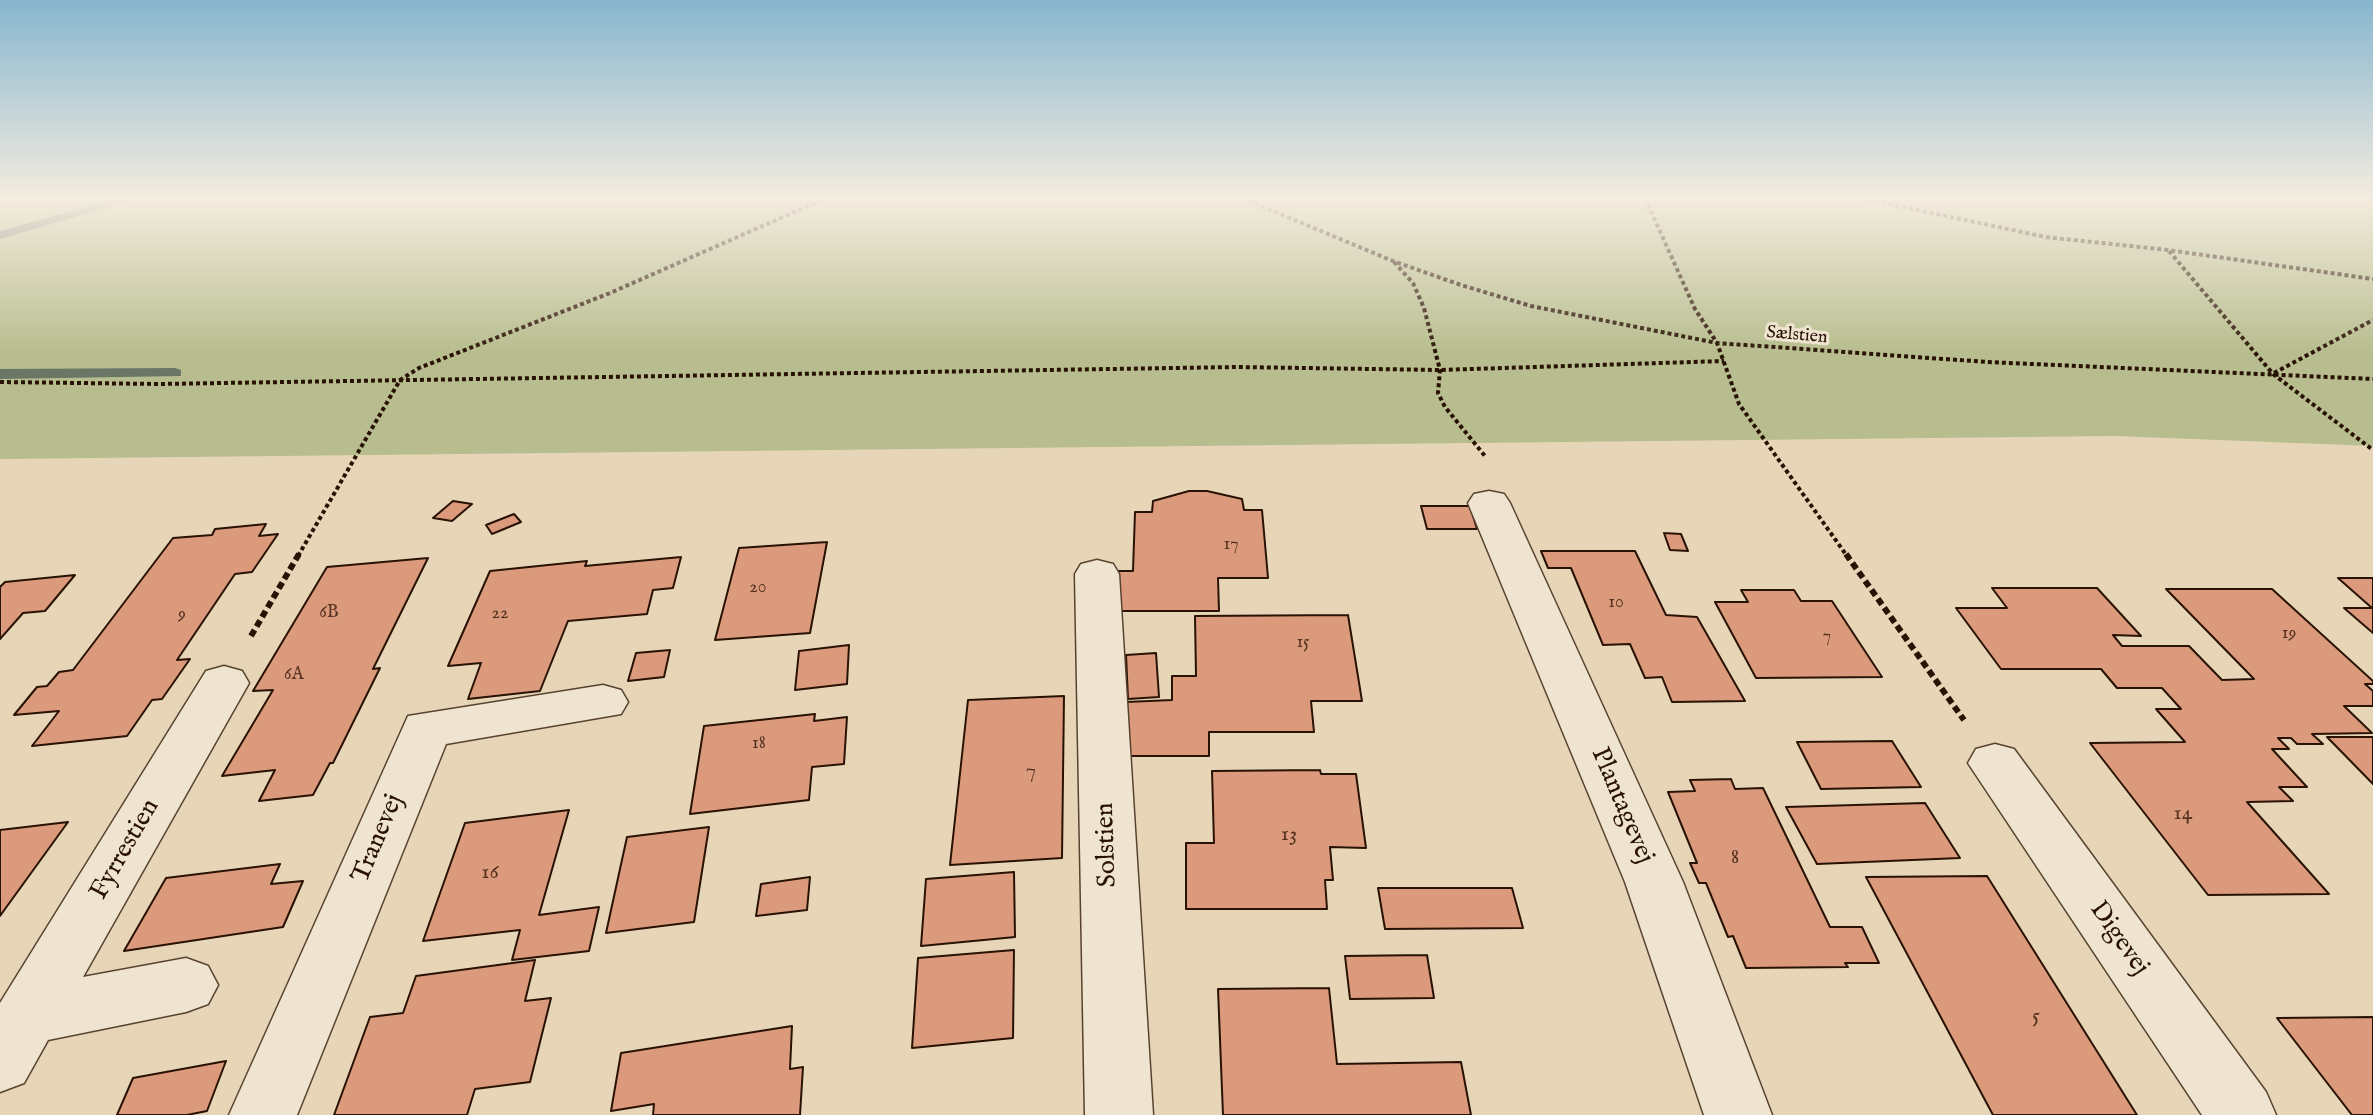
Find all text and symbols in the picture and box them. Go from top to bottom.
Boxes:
street label: Sælstien [1766,323,1828,349]
house number: 17 [1223,534,1239,556]
house number: 20 [749,577,767,599]
house number: 10 [1608,592,1624,614]
house number: 6B [319,602,339,624]
house number: 22 [492,603,508,625]
house number: 9 [178,604,186,626]
house number: 19 [2282,623,2296,645]
house number: 7 [1823,626,1831,648]
house number: 15 [1296,632,1310,654]
house number: 6A [284,664,304,686]
house number: 18 [752,733,766,755]
street label: Plantagevej [1583,743,1659,869]
house number: 7 [1026,759,1036,785]
street label: Tranevej [346,790,412,888]
street label: Fyrrestien [85,794,167,906]
house number: 14 [2174,801,2192,827]
street label: Solstien [1091,802,1125,888]
house number: 13 [1281,822,1297,848]
house number: 8 [1731,845,1739,871]
house number: 16 [481,860,499,886]
street label: Digevej [2081,896,2155,982]
house number: 5 [2032,1004,2040,1030]

